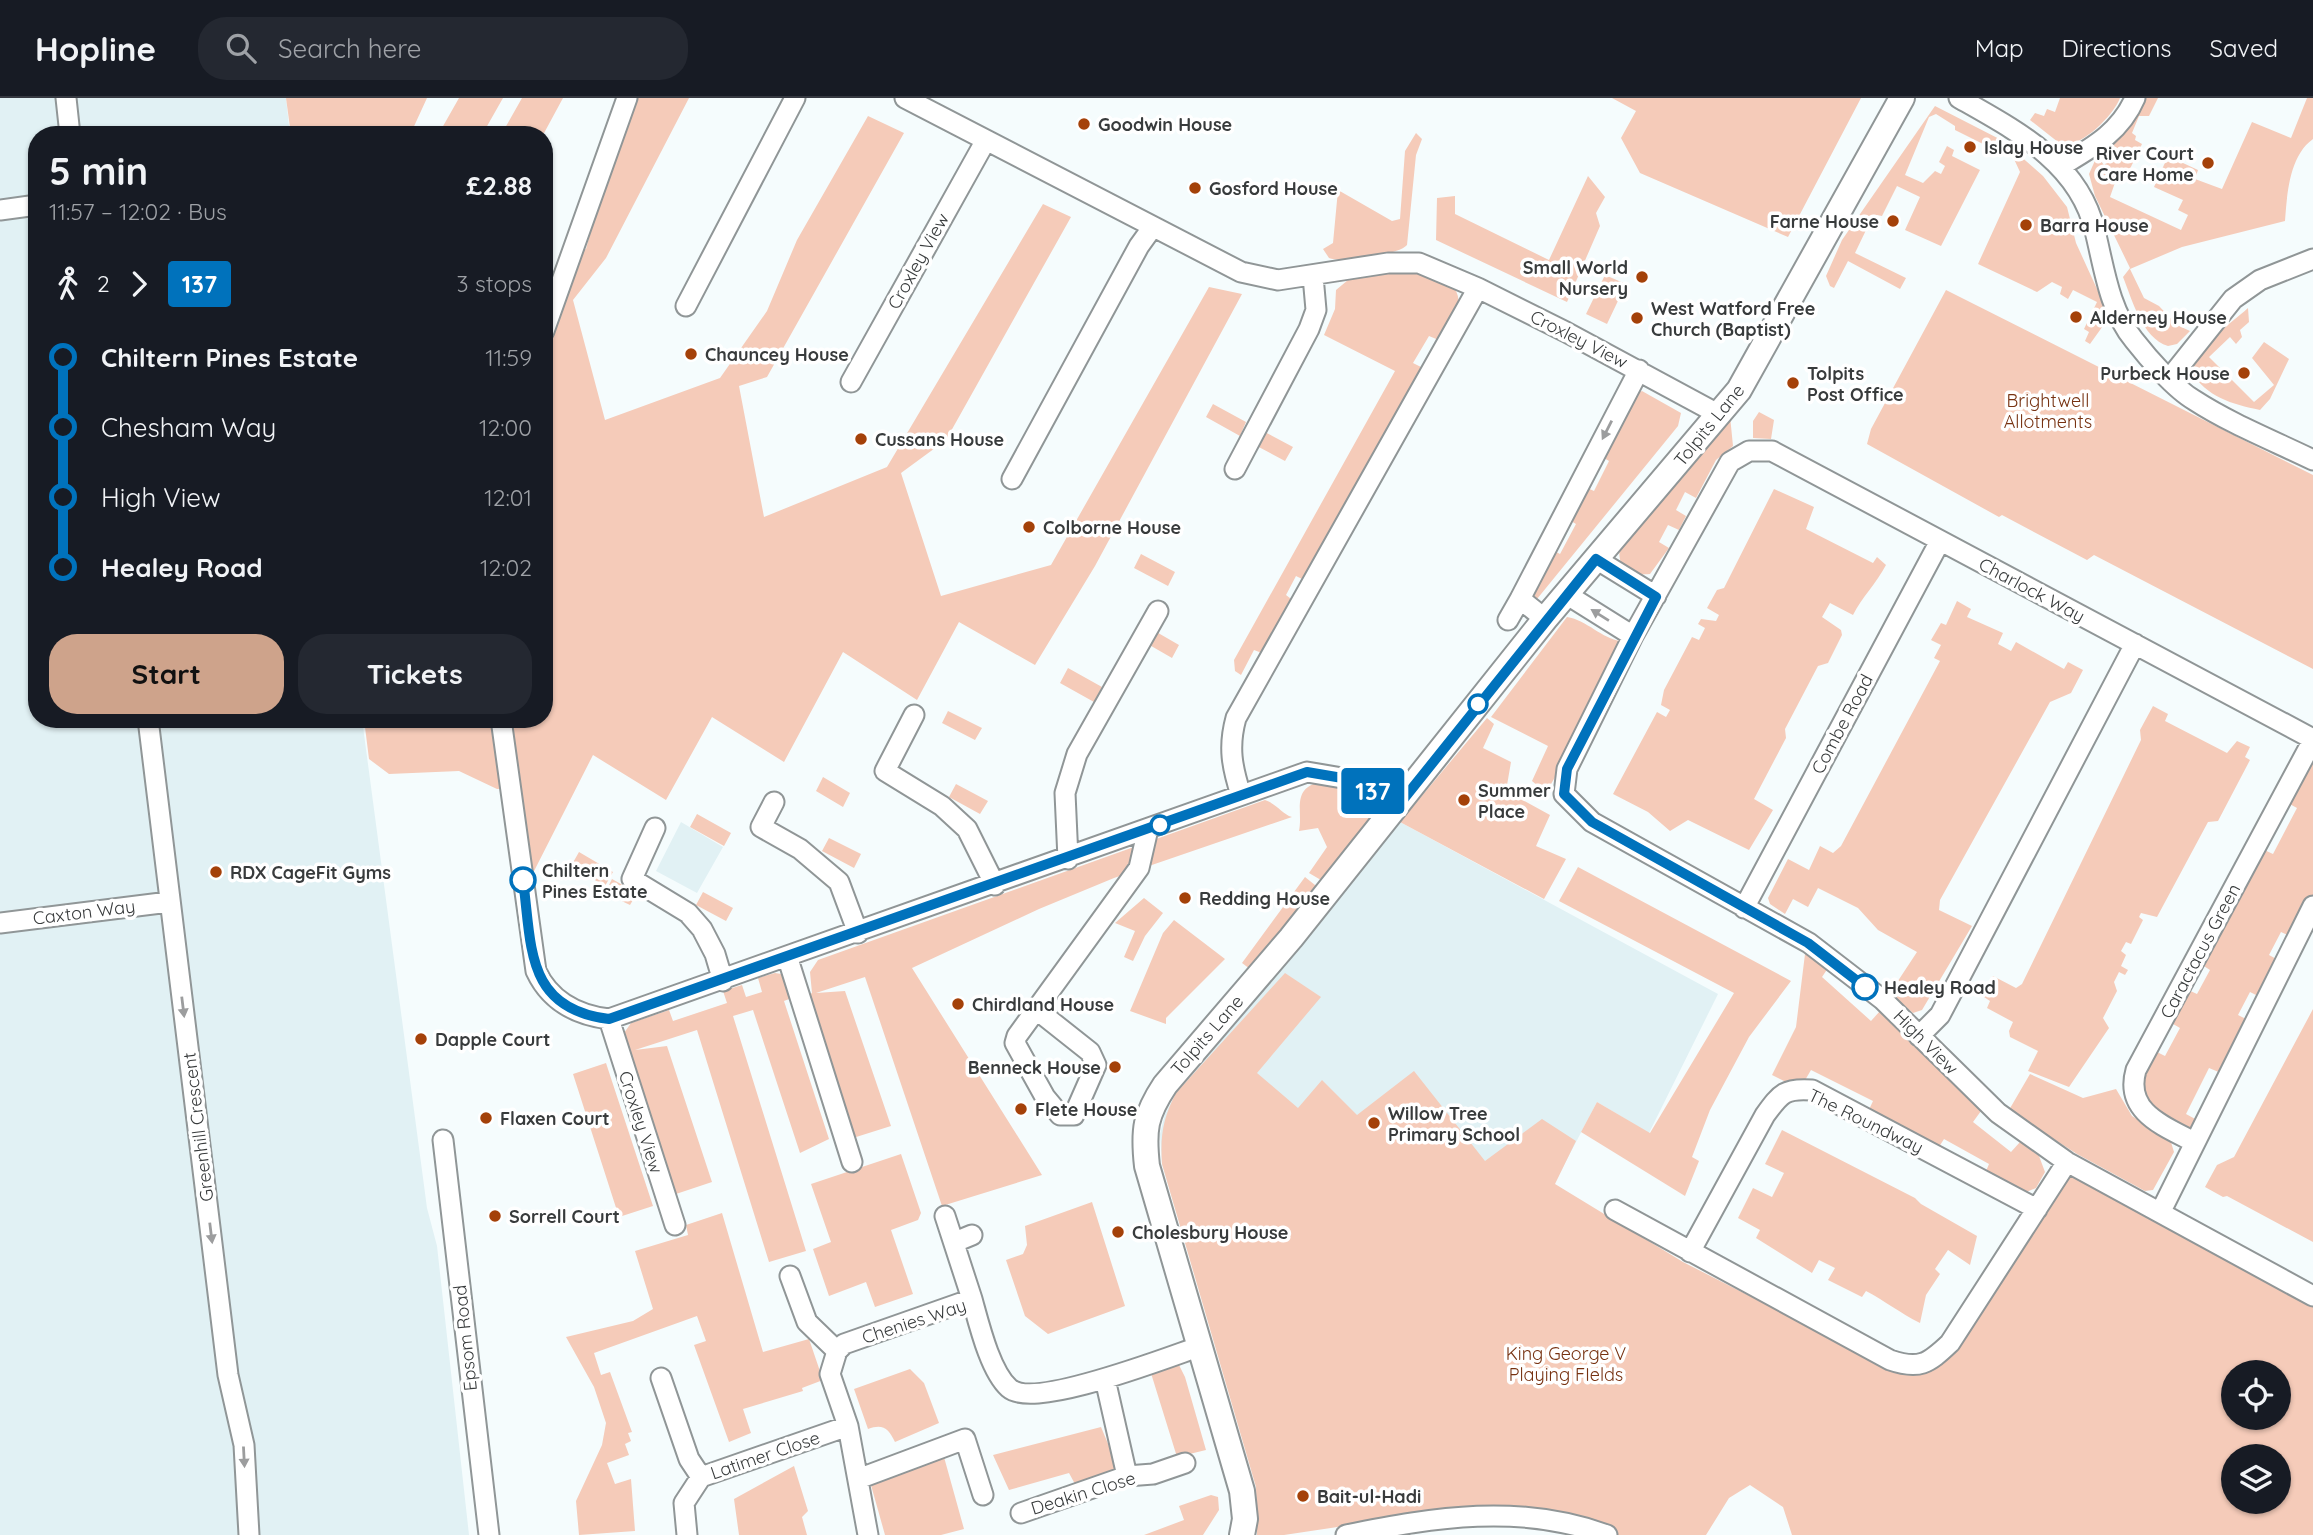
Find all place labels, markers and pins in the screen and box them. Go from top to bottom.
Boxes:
place label: Goodwin House [1098,113,1232,136]
marker: Goodwin House [1076,116,1092,132]
place label: Islay House [1984,136,2083,159]
marker: Islay House [1962,139,1978,155]
place label: River Court Care Home [2096,142,2194,186]
marker: River Court Care Home [2200,155,2216,171]
place label: Gosford House [1209,177,1338,200]
marker: Gosford House [1187,180,1203,196]
place label: Farne House [1770,210,1879,233]
marker: Farne House [1885,213,1901,229]
place label: Barra House [2040,214,2149,237]
marker: Barra House [2018,217,2034,233]
place label: Small World Nursery [1523,256,1628,300]
marker: Small World Nursery [1634,269,1650,285]
place label: West Watford Free Church (Baptist) [1651,297,1815,341]
place label: Alderney House [2090,306,2227,329]
marker: Alderney House [2068,309,2084,325]
marker: West Watford Free Church (Baptist) [1629,310,1645,326]
place label: Chauncey House [705,343,849,366]
marker: Chauncey House [683,346,699,362]
place label: Tolpits Post Office [1807,362,1904,406]
place label: Purbeck House [2100,362,2230,385]
marker: Purbeck House [2236,365,2252,381]
marker: Tolpits Post Office [1785,375,1801,391]
place label: Cussans House [875,428,1004,451]
marker: Cussans House [853,431,869,447]
place label: Colborne House [1043,516,1181,539]
marker: Colborne House [1021,519,1037,535]
unlabelled marker [1468,694,1488,714]
place label: Summer Place [1478,779,1551,823]
marker: Summer Place [1456,792,1472,808]
unlabelled marker [1150,815,1170,835]
place label: Chiltern Pines Estate [542,859,648,903]
place label: RDX CageFit Gyms [230,861,391,884]
marker: RDX CageFit Gyms [208,864,224,880]
marker: Chiltern Pines Estate [510,867,536,893]
place label: Redding House [1199,887,1330,910]
marker: Redding House [1177,890,1193,906]
marker: Healey Road [1852,974,1878,1000]
place label: Healey Road [1884,976,1996,999]
place label: Chirdland House [972,993,1114,1016]
marker: Chirdland House [950,996,966,1012]
place label: Dapple Court [435,1028,550,1051]
marker: Dapple Court [413,1031,429,1047]
place label: Benneck House [968,1056,1101,1079]
marker: Benneck House [1107,1059,1123,1075]
place label: Flete House [1035,1098,1137,1121]
marker: Flete House [1013,1101,1029,1117]
place label: Willow Tree Primary School [1388,1102,1520,1146]
place label: Flaxen Court [500,1107,610,1130]
marker: Flaxen Court [478,1110,494,1126]
marker: Willow Tree Primary School [1366,1115,1382,1131]
place label: Sorrell Court [509,1205,620,1228]
marker: Sorrell Court [487,1208,503,1224]
place label: Cholesbury House [1132,1221,1288,1244]
marker: Cholesbury House [1110,1224,1126,1240]
place label: Bait-ul-Hadi [1317,1485,1421,1508]
marker: Bait-ul-Hadi [1295,1488,1311,1504]

